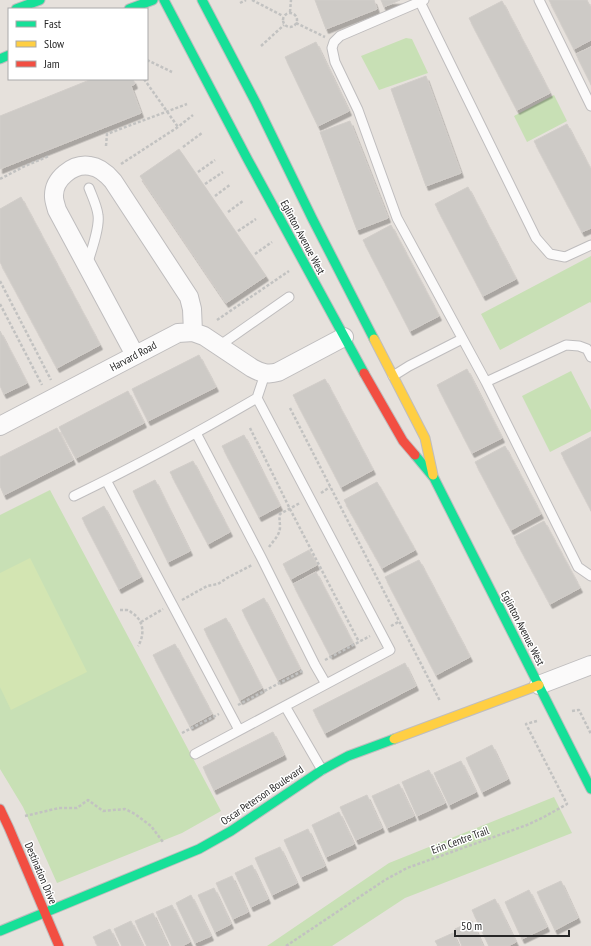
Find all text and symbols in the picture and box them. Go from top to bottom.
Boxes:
legend [8,8,148,80]
text: Fast [44,16,62,31]
text: Slow [44,36,65,51]
text: Jam [43,56,60,71]
street label: Eglinton Avenue West [278,197,328,277]
street label: Harvard Road [107,338,159,374]
street label: Eglinton Avenue West [498,588,548,668]
street label: Oscar Peterson Boulevard [218,762,306,828]
street label: Erin Centre Trail [429,823,491,857]
street label: Destination Drive [22,840,61,907]
scale bar [455,912,569,938]
text: 50 m [461,918,482,933]

